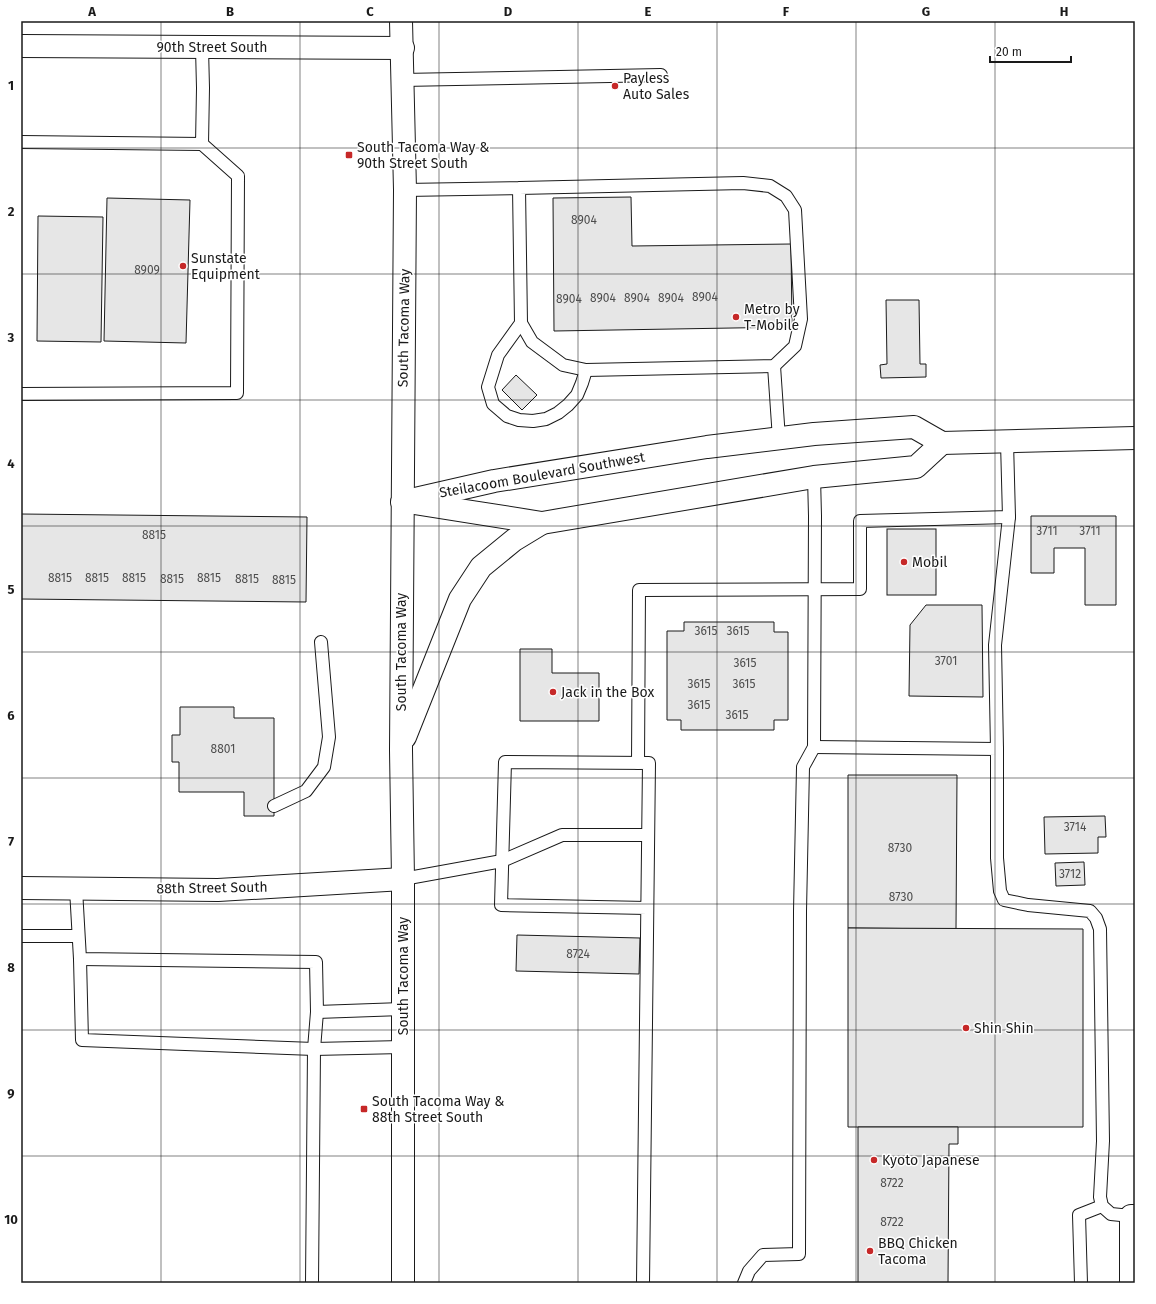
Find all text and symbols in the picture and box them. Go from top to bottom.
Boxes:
text: A [87,4,96,19]
text: B [226,4,234,19]
text: C [366,4,374,19]
text: D [504,4,513,19]
text: E [645,4,652,19]
text: F [783,4,790,19]
text: G [922,4,930,19]
text: H [1060,4,1068,19]
scale bar [990,38,1071,64]
street label: 90th Street South [156,39,268,56]
text: 20 m [996,45,1022,59]
place label: Payless Auto Sales [623,70,690,103]
text: 1 [8,78,14,93]
marker: Payless Auto Sales [610,81,620,91]
place label: South Tacoma Way & 90th Street South [357,139,489,172]
marker: South Tacoma Way & 90th Street South [344,150,354,160]
text: 2 [8,204,15,219]
house number: 8904 [571,213,598,227]
place label: Sunstate Equipment [191,250,261,283]
marker: Sunstate Equipment [178,261,188,271]
house number: 8909 [134,263,160,277]
street label: South Tacoma Way [394,269,414,387]
house number: 8904 [692,290,719,304]
house number: 8904 [590,291,617,305]
house number: 8904 [624,291,651,305]
house number: 8904 [658,291,685,305]
house number: 8904 [556,292,583,306]
place label: Metro by T-Mobile [744,301,800,334]
marker: Metro by T-Mobile [731,312,741,322]
text: 3 [7,330,15,345]
street label: Steilacoom Boulevard Southwest [438,448,647,501]
text: 4 [7,456,15,471]
house number: 3711 [1036,524,1058,538]
house number: 3711 [1079,524,1101,538]
house number: 8815 [142,528,166,542]
place label: Mobil [912,554,947,571]
marker: Mobil [899,557,909,567]
house number: 8815 [48,571,72,585]
house number: 8815 [85,571,109,585]
house number: 8815 [122,571,146,585]
house number: 8815 [197,571,221,585]
house number: 8815 [160,572,184,586]
house number: 8815 [235,572,259,586]
house number: 8815 [272,573,296,587]
text: 5 [8,582,15,597]
street label: South Tacoma Way [393,593,410,711]
house number: 3615 [694,624,718,638]
house number: 3615 [726,624,750,638]
house number: 3701 [935,654,957,668]
house number: 3615 [733,656,757,670]
house number: 3615 [687,677,711,691]
house number: 3615 [732,677,756,691]
place label: Jack in the Box [561,684,654,701]
marker: Jack in the Box [548,687,558,697]
house number: 3615 [687,698,711,712]
text: 6 [7,708,15,723]
house number: 3615 [725,708,749,722]
house number: 8801 [211,742,235,756]
house number: 3714 [1064,820,1087,834]
text: 7 [8,834,14,849]
house number: 8730 [888,841,912,855]
house number: 3712 [1059,867,1081,881]
street label: 88th Street South [156,879,268,897]
house number: 8730 [889,890,913,904]
street label: South Tacoma Way [395,917,412,1035]
house number: 8724 [566,947,590,961]
text: 8 [7,960,15,975]
place label: Shin Shin [974,1020,1034,1037]
marker: Shin Shin [961,1023,971,1033]
text: 9 [7,1086,15,1101]
place label: South Tacoma Way & 88th Street South [372,1093,504,1126]
marker: South Tacoma Way & 88th Street South [359,1104,369,1114]
place label: Kyoto Japanese [882,1152,980,1169]
marker: Kyoto Japanese [869,1155,879,1165]
house number: 8722 [880,1176,904,1190]
text: 10 [4,1212,18,1227]
house number: 8722 [880,1215,904,1229]
place label: BBQ Chicken Tacoma [878,1235,958,1268]
marker: BBQ Chicken Tacoma [865,1246,875,1256]

